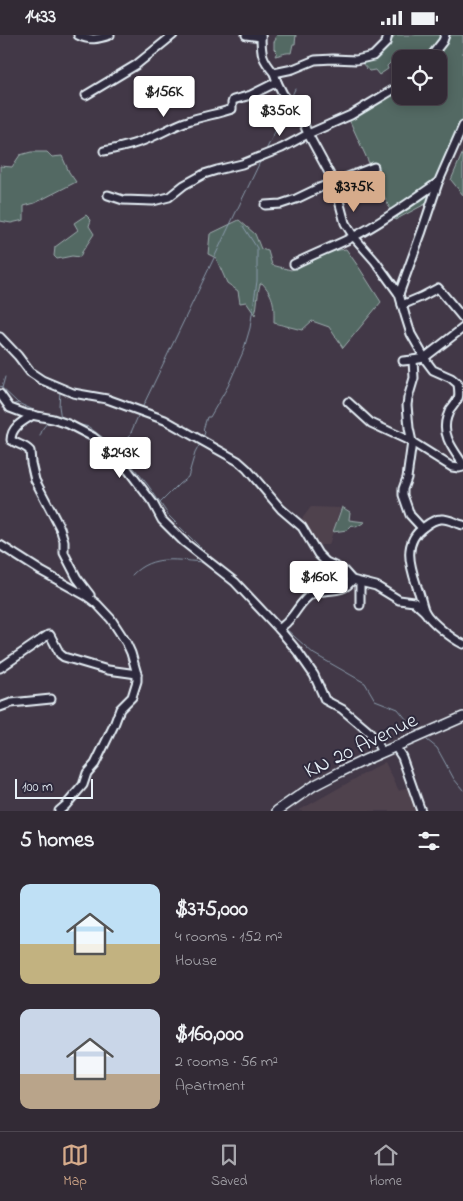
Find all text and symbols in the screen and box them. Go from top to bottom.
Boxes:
text: 14:33 [25,4,56,31]
map controls [392,50,447,105]
button: locate [392,50,447,105]
pin: $156K [129,76,199,118]
text: $156K [145,80,183,104]
pin: $350K [245,94,315,137]
text: $350K [260,99,300,123]
pin: $375K [319,171,389,213]
text: $375K [334,175,374,199]
pin: $243K [85,437,155,479]
text: $243K [101,441,139,465]
pin: $160K [284,561,354,603]
text: $160K [301,565,337,589]
street label: KN 20 Avenue [299,705,424,788]
scale bar [15,776,92,799]
text: 100 m [22,777,53,798]
text: 5 homes [20,826,95,856]
icon: filters [415,827,443,855]
text: $375,000 [175,895,248,925]
icon: home [60,904,120,964]
text: 4 rooms · 152 m² [175,925,283,949]
text: House [175,949,217,973]
text: $160,000 [175,1020,244,1050]
icon: home [60,1029,120,1089]
text: 2 rooms · 56 m² [175,1050,278,1074]
text: Apartment [175,1074,245,1098]
tab: Map [61,1141,89,1192]
tab: Saved [211,1141,247,1192]
tab: Home [369,1141,402,1192]

